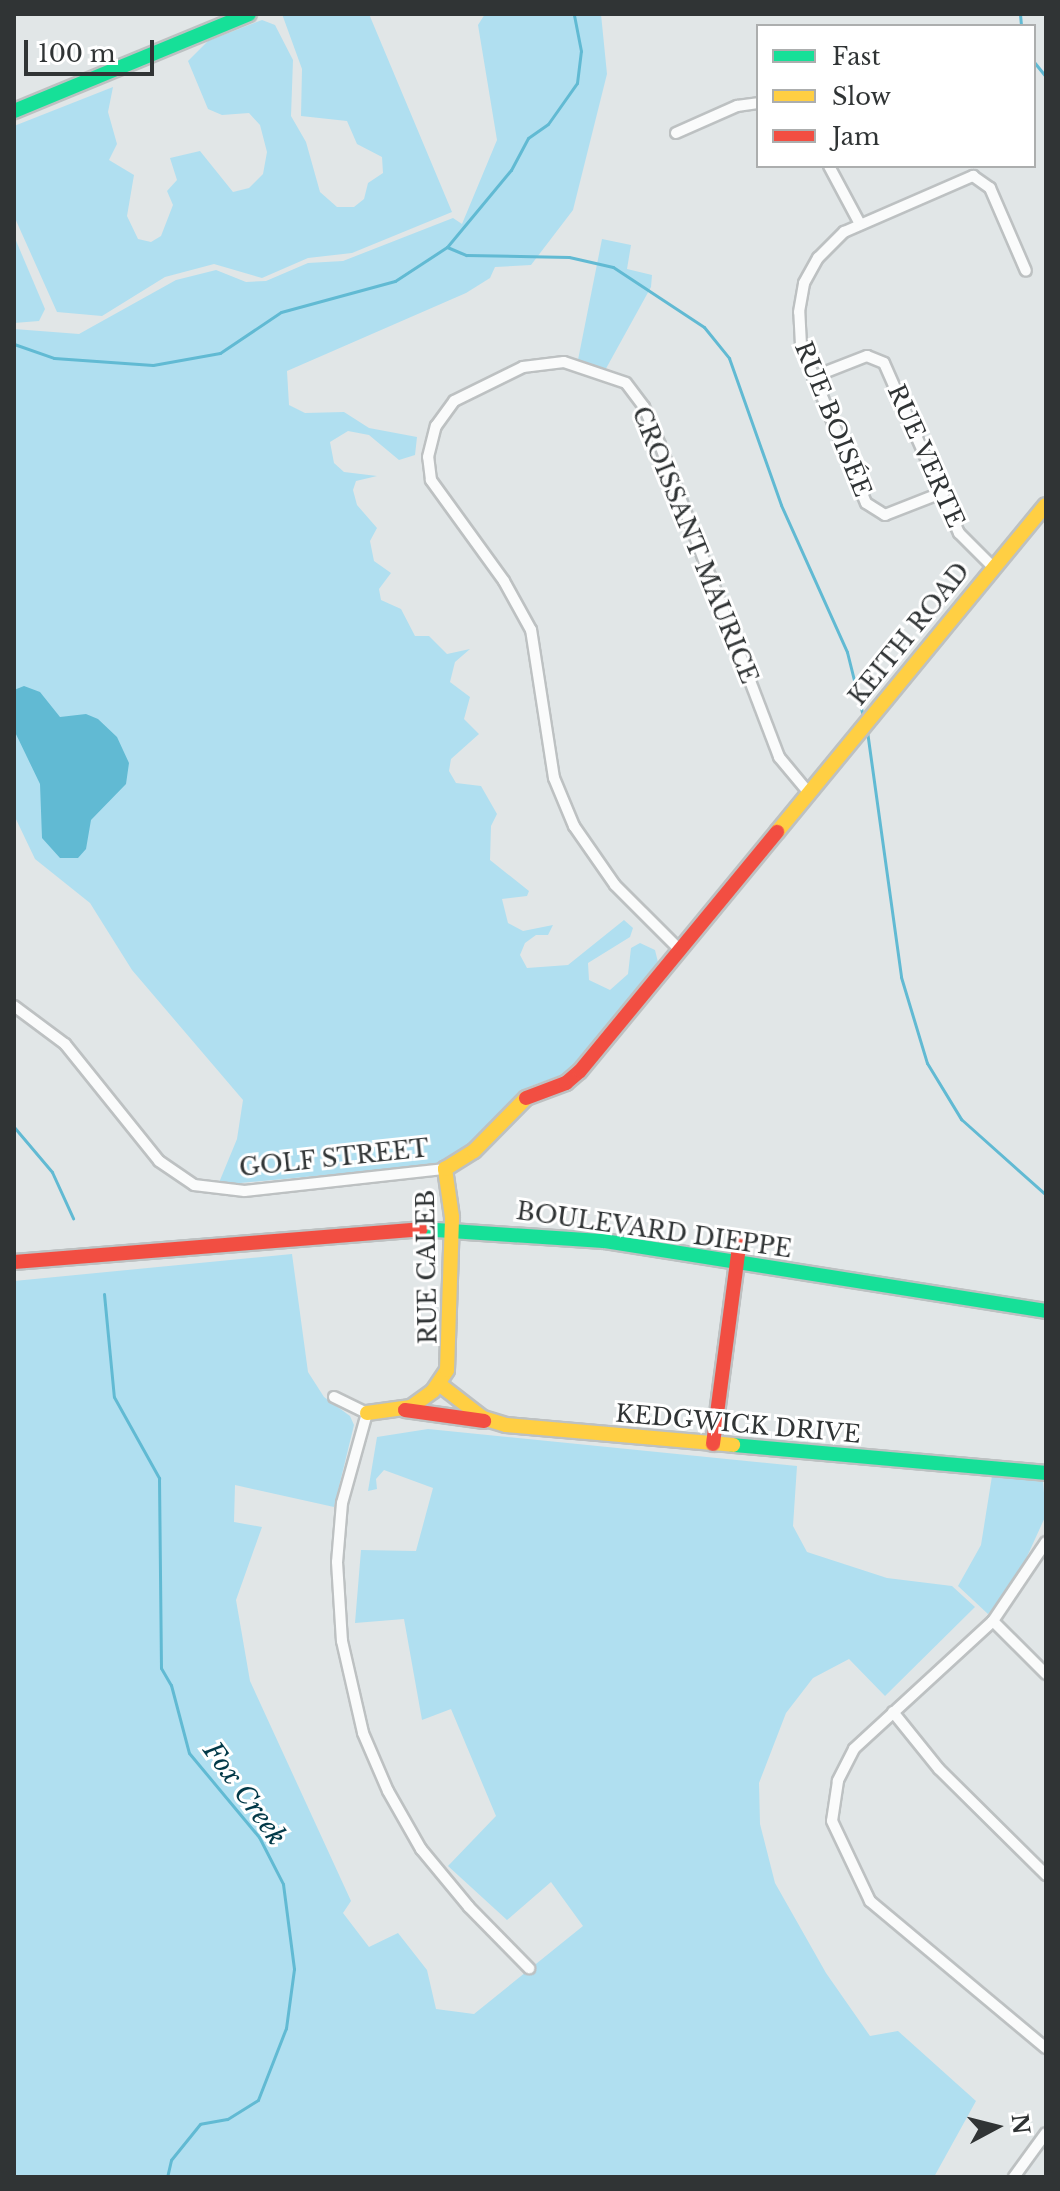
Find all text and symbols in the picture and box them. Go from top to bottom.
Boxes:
scale bar [28,24,158,74]
legend [756,24,1036,168]
text: 100 m [38,39,116,68]
text: Fast [832,42,880,71]
text: Slow [832,82,891,111]
text: Jam [832,122,880,151]
street label: RUE BOISÉE [789,337,877,501]
street label: RUE VERTE [881,380,971,532]
street label: CROISSANT MAURICE [626,402,764,688]
street label: KEITH ROAD [843,557,975,711]
street label: GOLF STREET [237,1134,431,1182]
street label: RUE CALEB [411,1190,443,1344]
street label: BOULEVARD DIEPPE [515,1196,793,1264]
street label: KEDGWICK DRIVE [614,1399,862,1449]
water label: Fox Creek [196,1736,292,1852]
north arrow [956,2087,1036,2167]
text: N [1006,2112,1035,2136]

